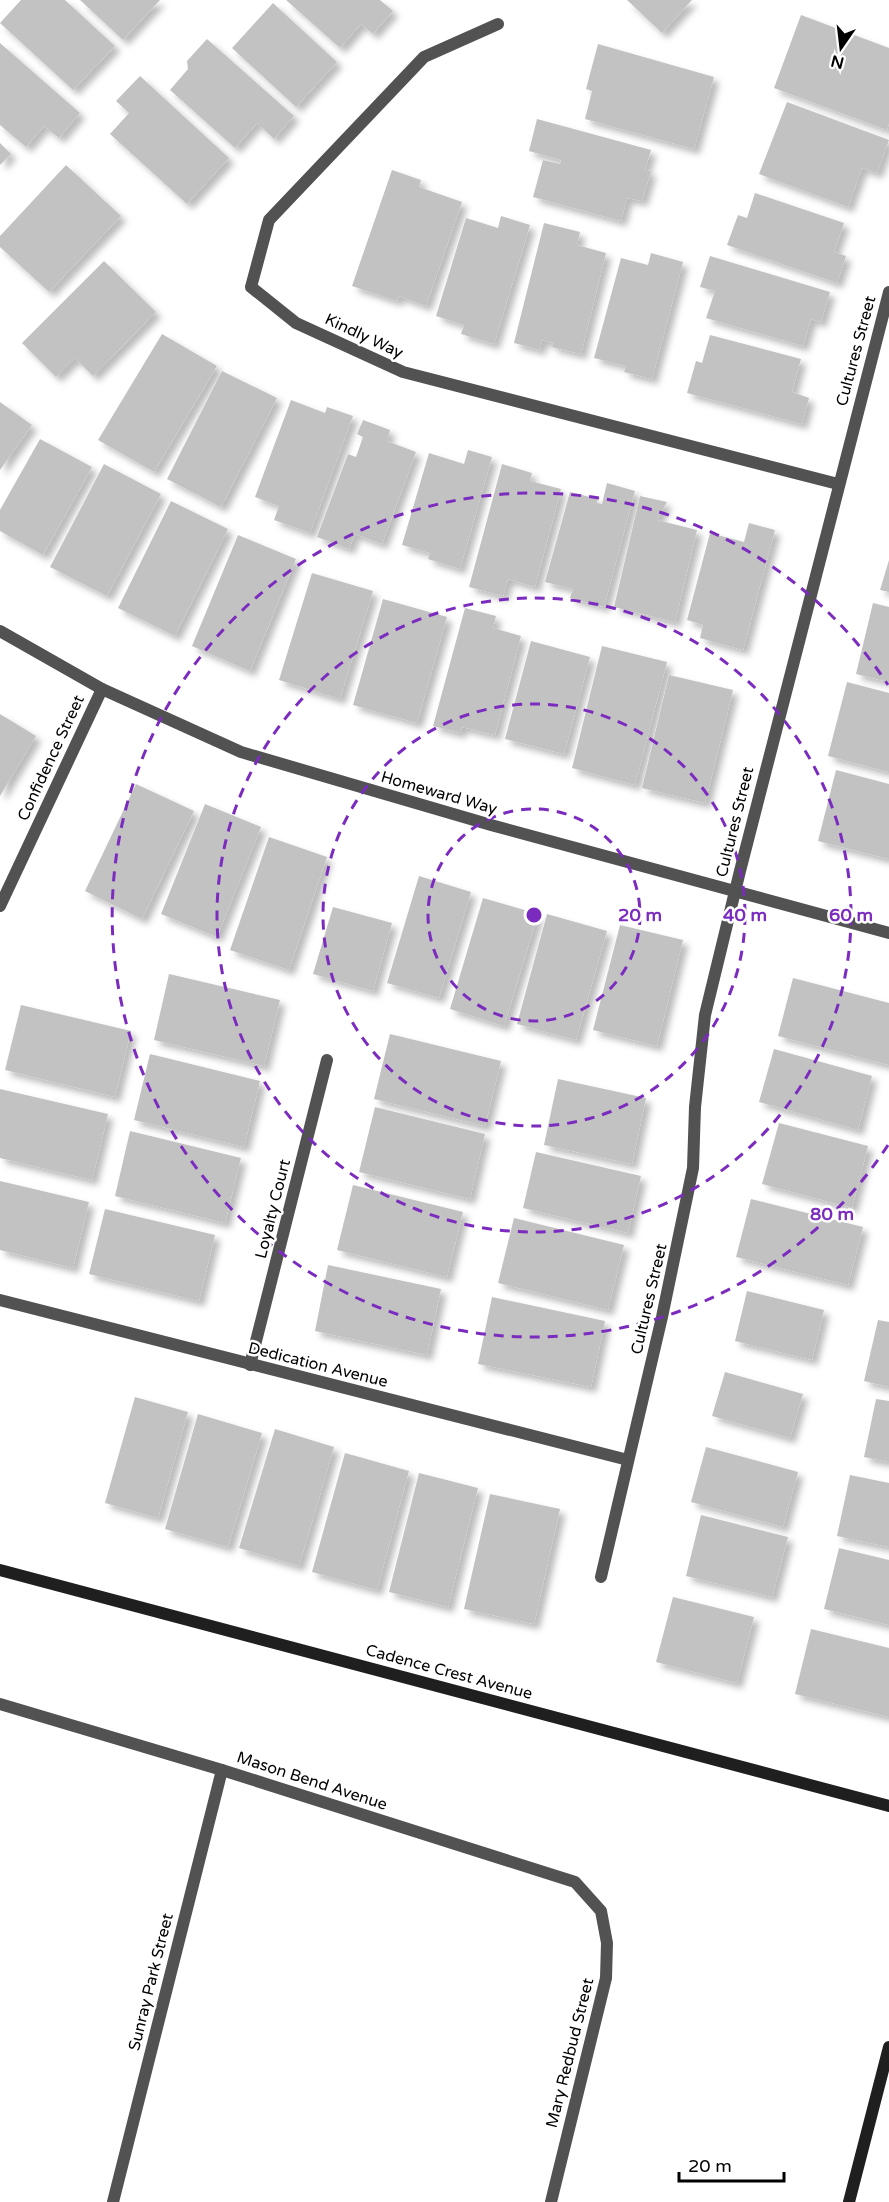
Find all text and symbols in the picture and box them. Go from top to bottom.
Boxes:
north arrow [811,18,871,78]
text: N [829,50,846,73]
street label: Cultures Street [832,294,880,408]
street label: Kindly Way [322,309,407,363]
street label: Confidence Street [13,692,89,824]
street label: Cultures Street [712,765,758,879]
street label: Homeward Way [379,767,500,819]
text: 20 m [618,904,662,926]
text: 40 m [723,904,767,926]
text: 60 m [829,904,873,926]
centre of rings [524,905,544,925]
street label: Loyalty Court [251,1157,295,1261]
text: 80 m [810,1203,854,1225]
street label: Cultures Street [627,1242,671,1356]
street label: Dedication Avenue [246,1338,390,1392]
street label: Cadence Crest Avenue [363,1640,535,1704]
street label: Mason Bend Avenue [234,1747,390,1815]
street label: Sunray Park Street [124,1911,178,2053]
street label: Mary Redbud Street [542,1976,598,2130]
scale bar [679,2145,784,2183]
text: 20 m [688,2155,732,2177]

